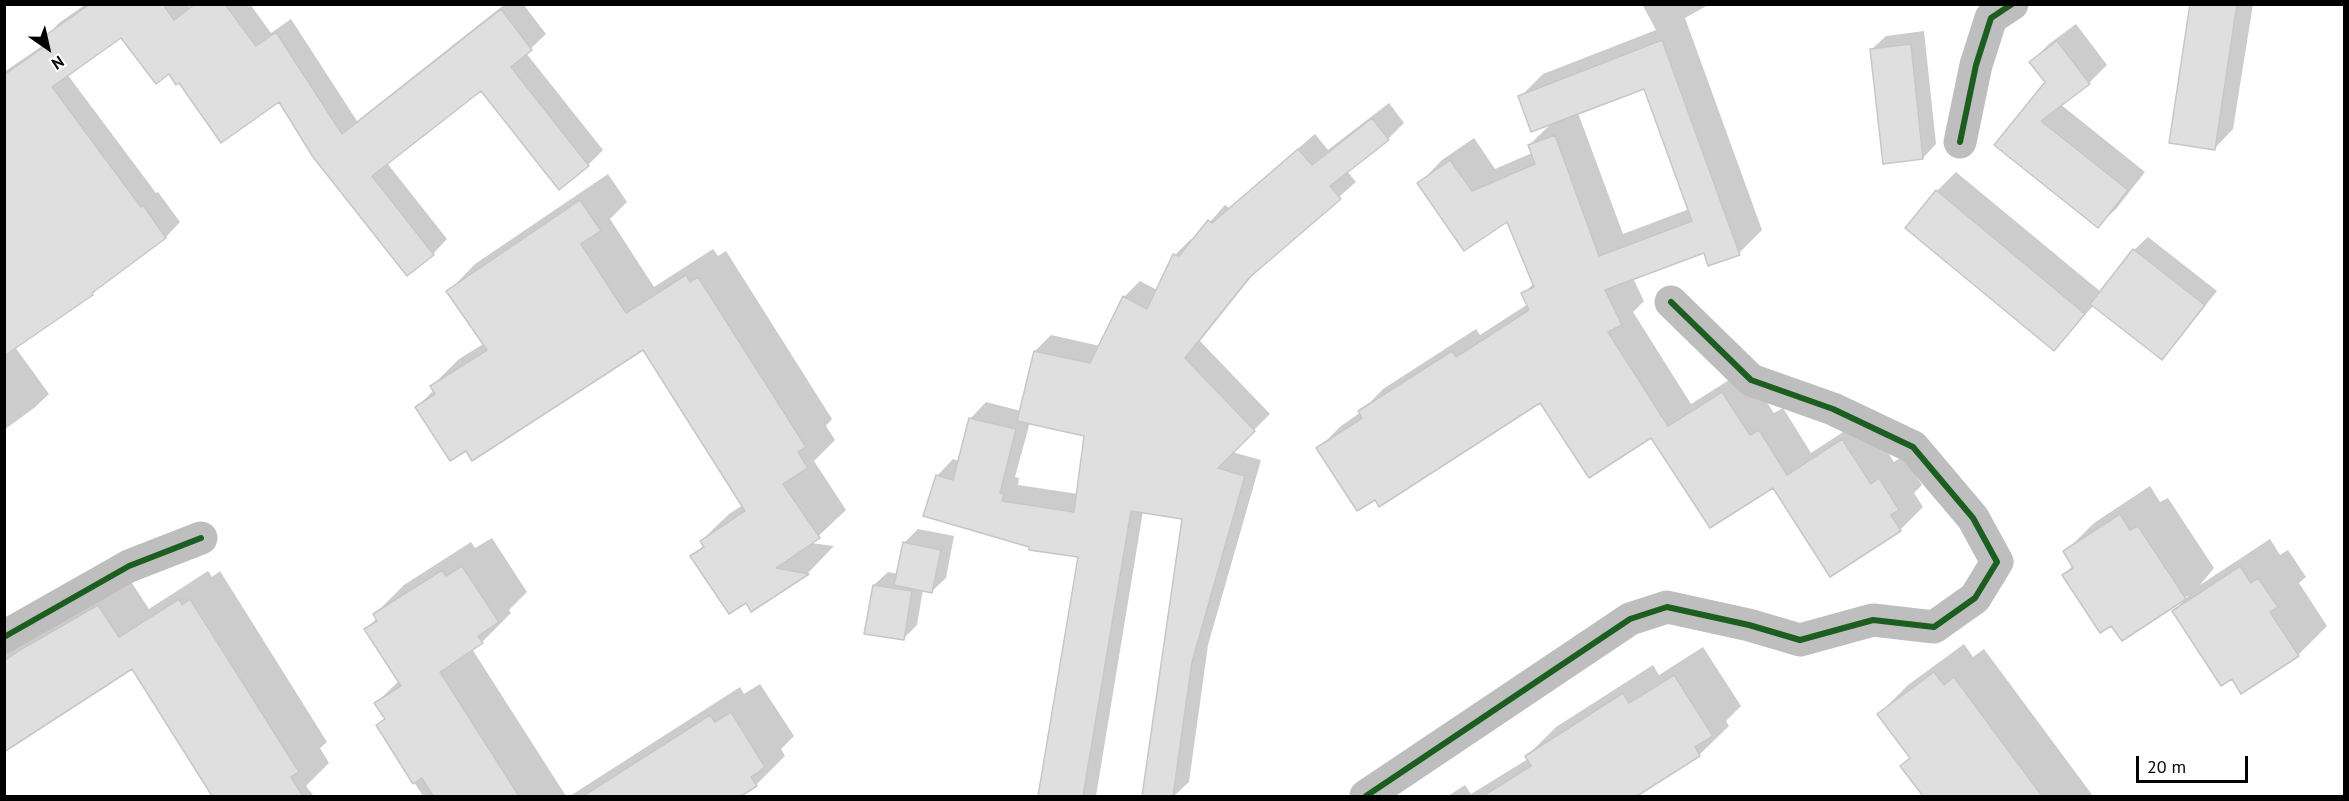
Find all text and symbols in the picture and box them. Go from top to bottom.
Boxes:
north arrow [18,18,78,78]
text: N [48,52,68,74]
scale bar [2139,744,2252,782]
text: 20 m [2147,755,2186,778]

